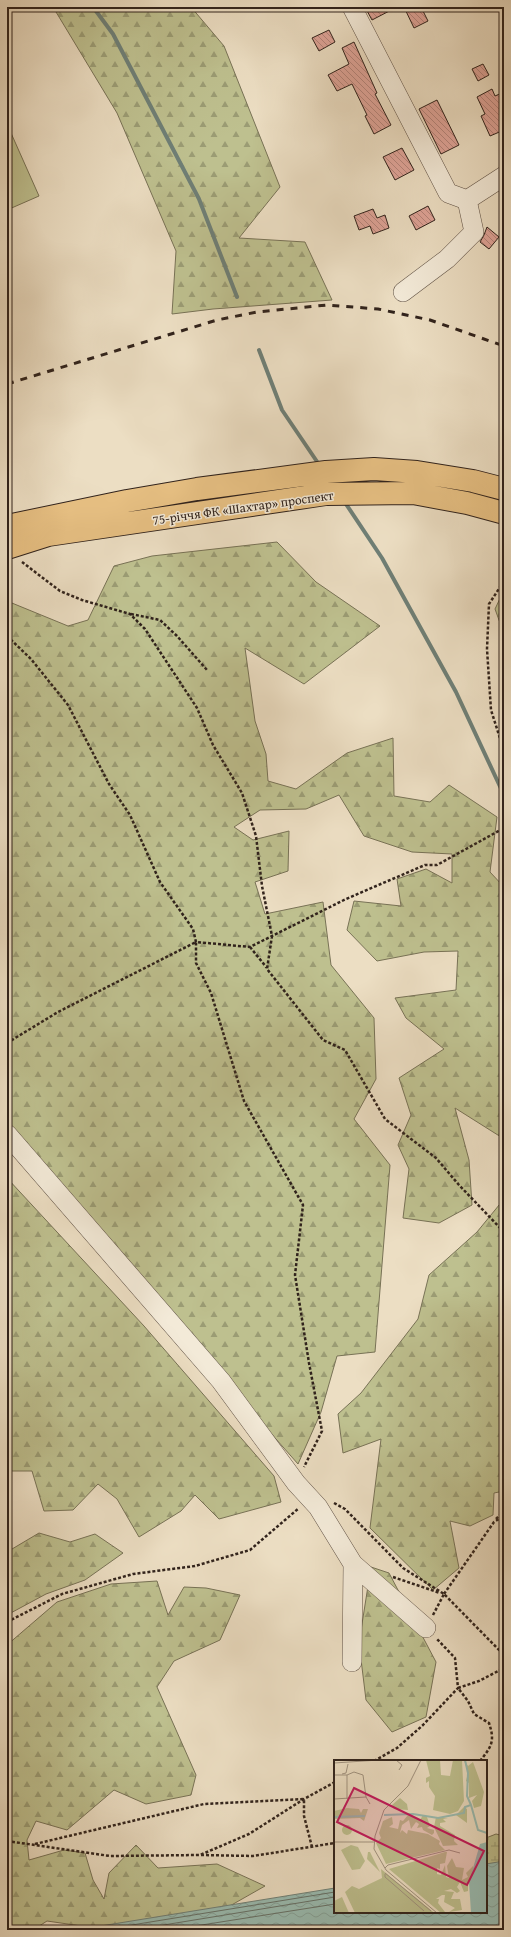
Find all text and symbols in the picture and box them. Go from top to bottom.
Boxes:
street label: 75-річчя ФК «Шахтар» проспект [151,485,335,530]
inset map [334,1760,487,1913]

